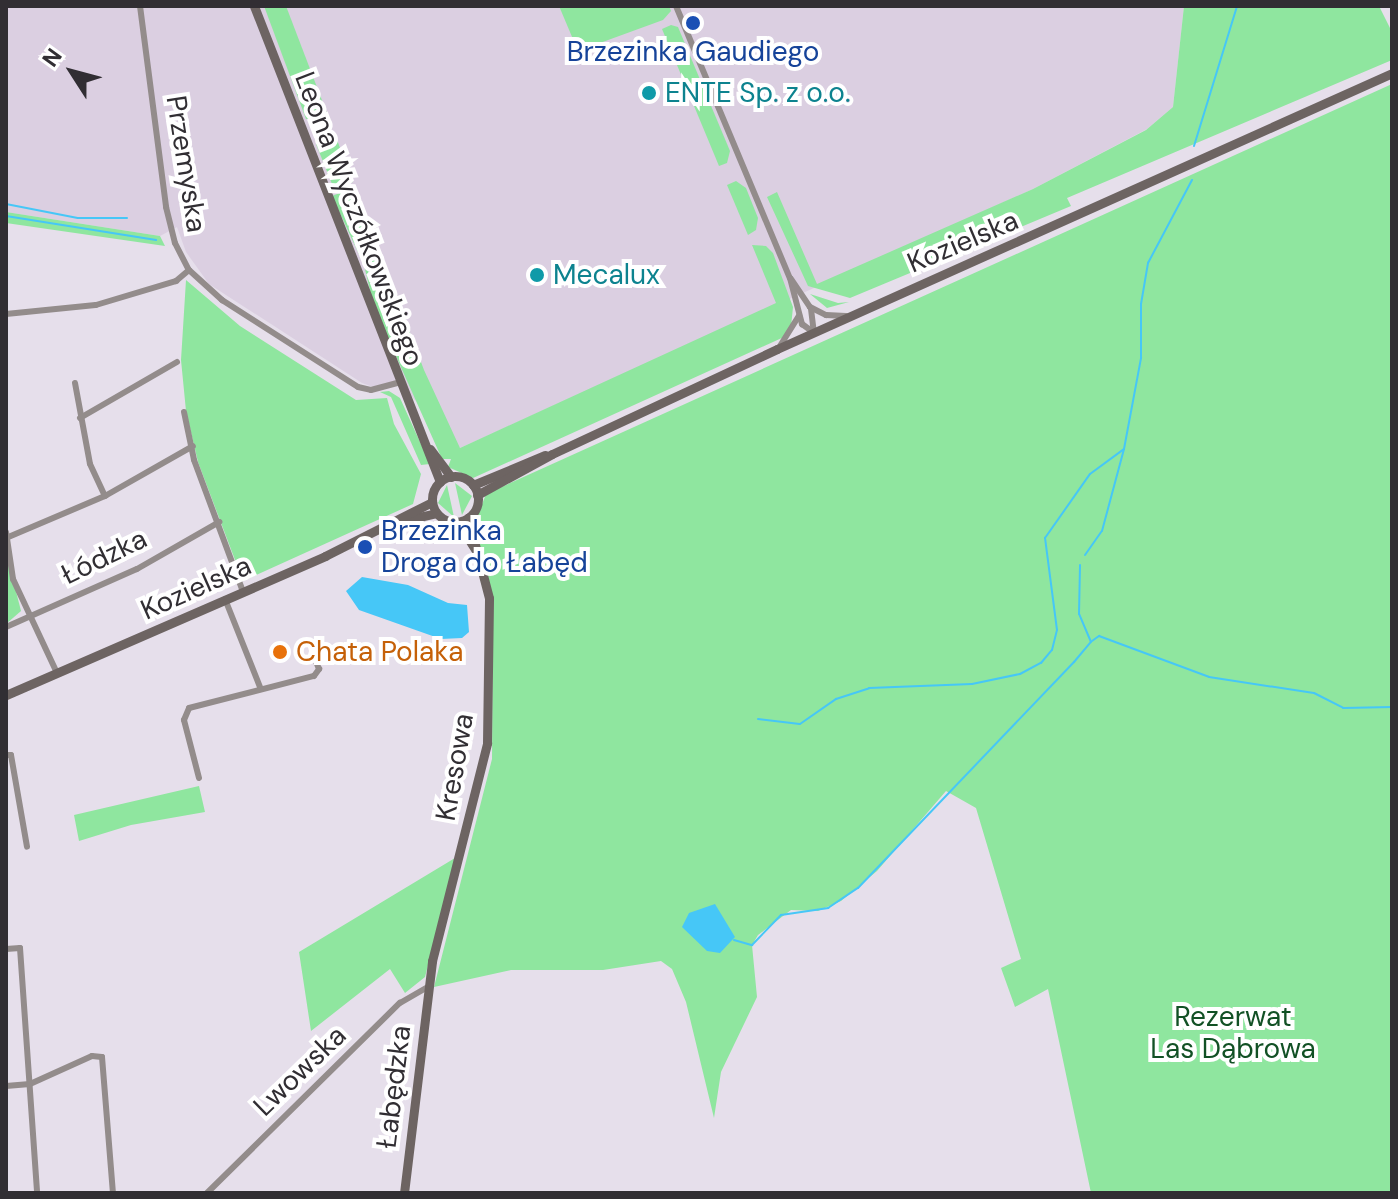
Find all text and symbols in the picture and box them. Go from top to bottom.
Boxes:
marker: Brzezinka Gaudiego [684,14,702,32]
north arrow [32,32,112,112]
place label: Brzezinka Gaudiego [567,35,819,69]
text: N [36,43,69,73]
street label: Leona Wyczółkowskiego [287,67,431,371]
place label: ENTE Sp. z o.o. [665,76,850,110]
marker: ENTE Sp. z o.o. [640,84,658,102]
street label: Przemyska [159,93,213,235]
street label: Kozielska [903,204,1023,280]
place label: Mecalux [553,258,660,292]
marker: Mecalux [528,266,546,284]
place label: Brzezinka Droga do Łabęd [381,514,588,580]
street label: Łódzka [56,522,152,592]
marker: Brzezinka Droga do Łabęd [356,538,374,556]
street label: Kozielska [136,549,256,627]
place label: Chata Polaka [296,635,463,669]
marker: Chata Polaka [271,643,289,661]
street label: Kresowa [429,711,481,823]
park label: Rezerwat Las Dąbrowa [1150,1000,1316,1066]
street label: Lwowska [247,1019,353,1123]
street label: Łabędzka [370,1024,418,1150]

